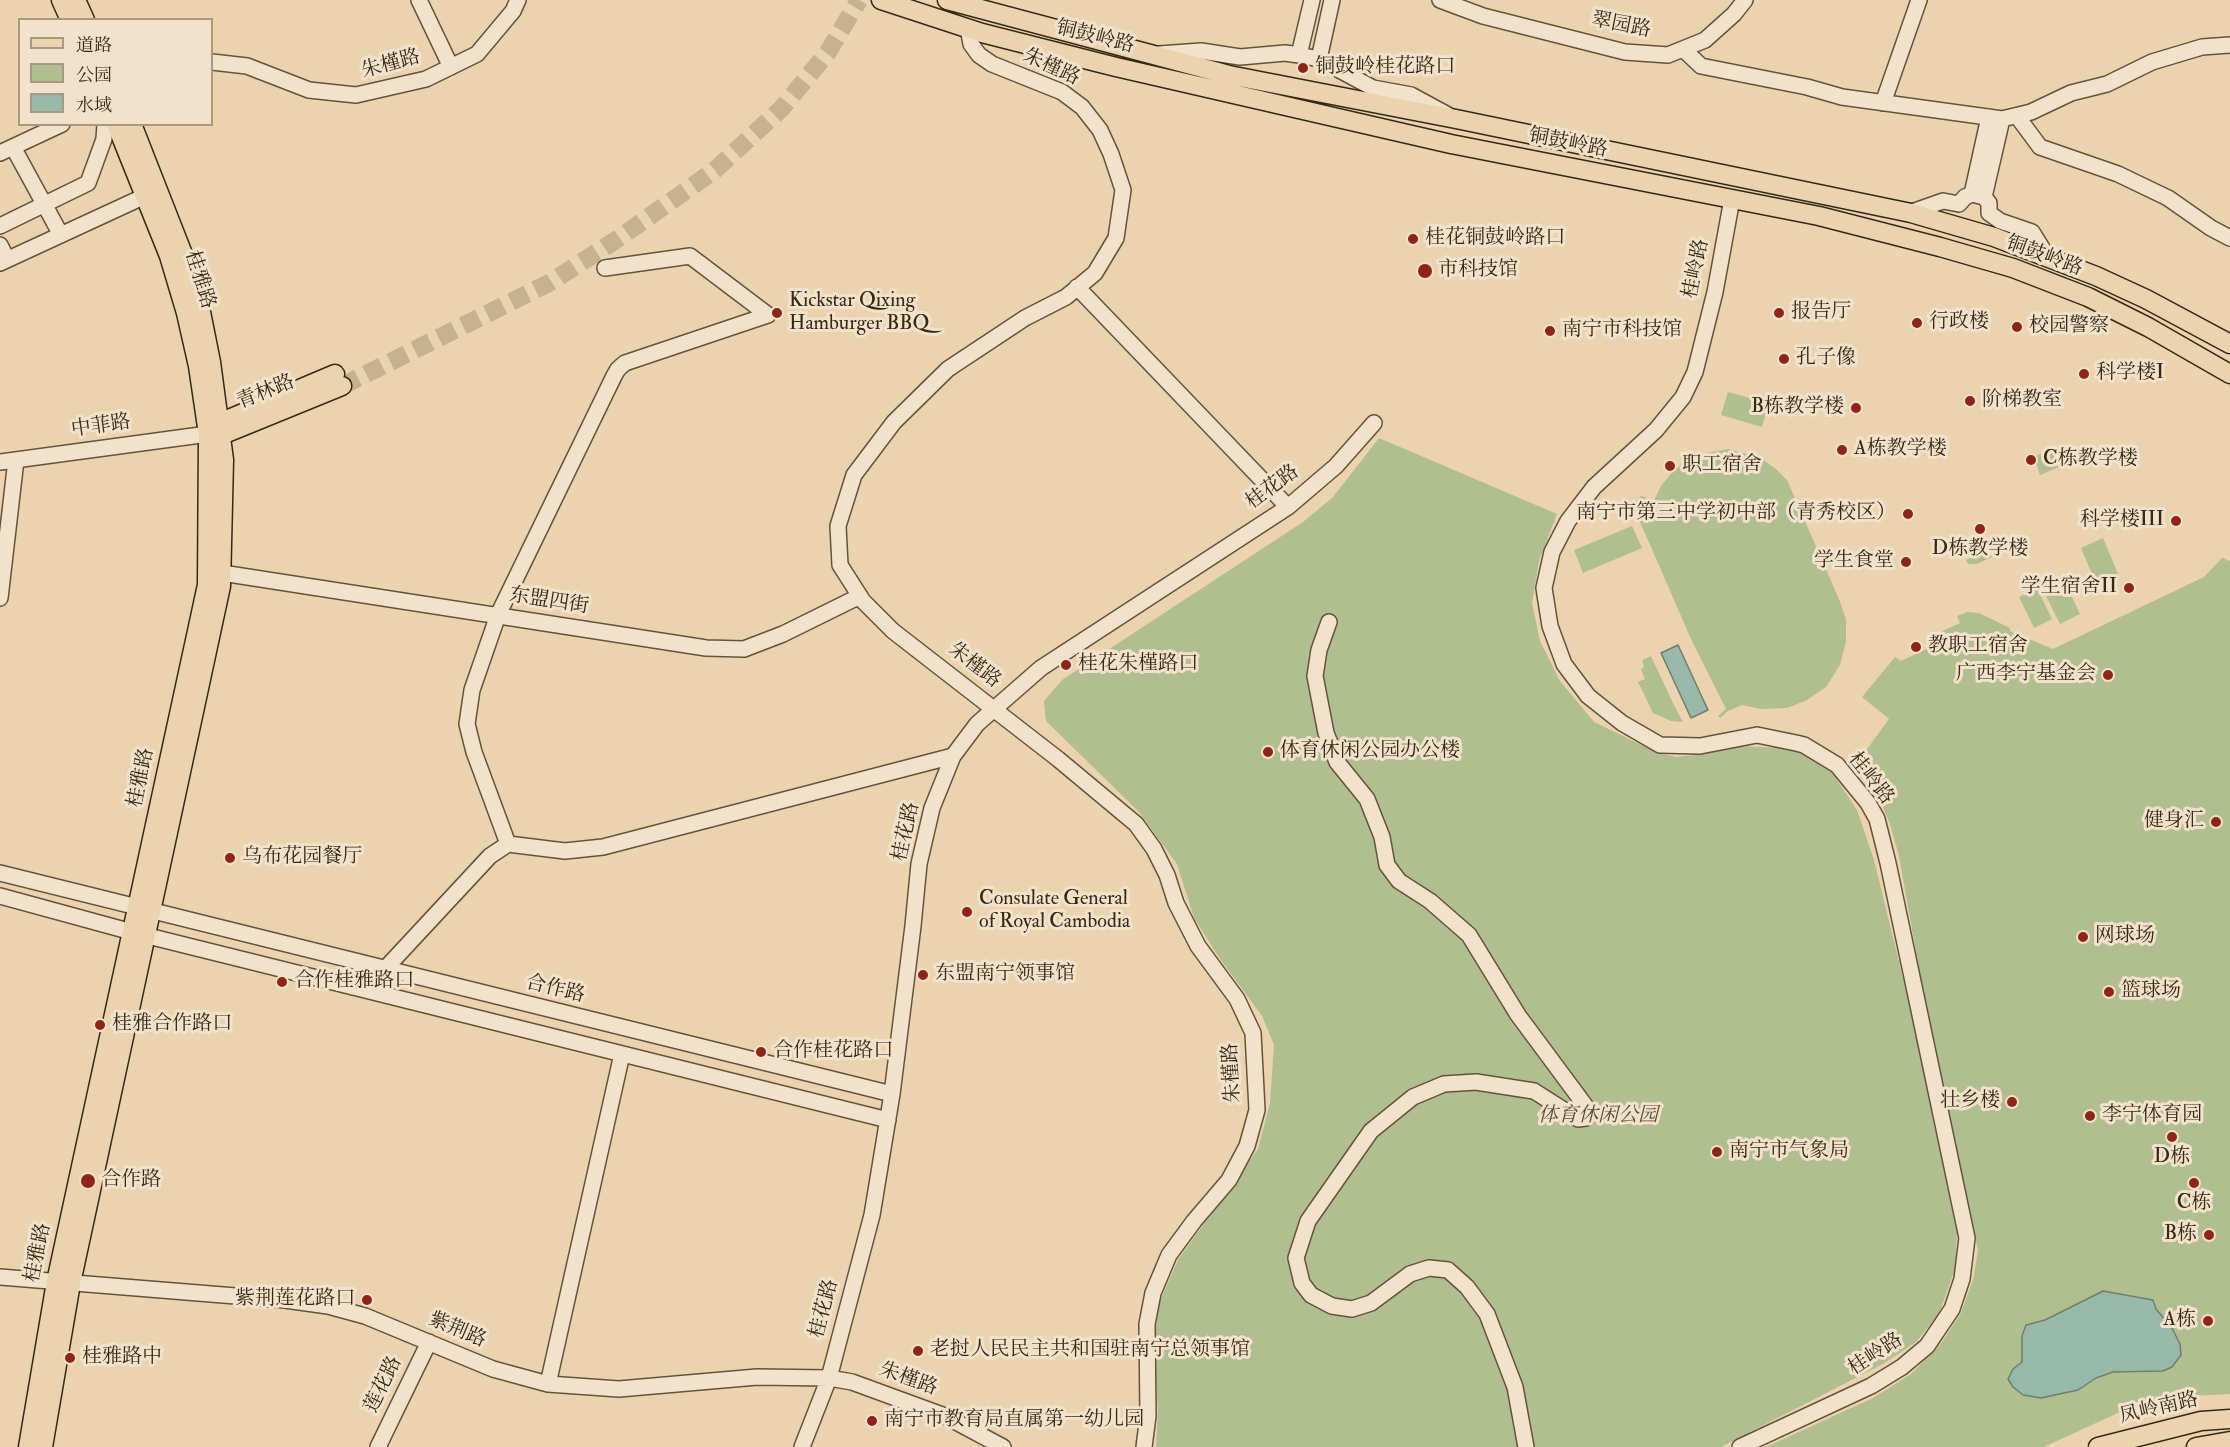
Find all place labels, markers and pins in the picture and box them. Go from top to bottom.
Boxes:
place label: 铜鼓岭桂花路口 [1315,56,1455,80]
marker: 铜鼓岭桂花路口 [1296,61,1310,75]
place label: 桂花铜鼓岭路口 [1425,227,1565,251]
marker: 桂花铜鼓岭路口 [1406,232,1420,246]
place label: 市科技馆 [1438,259,1518,283]
marker: 市科技馆 [1416,262,1434,280]
place label: Kickstar Qixing Hamburger BBQ [789,290,929,337]
place label: 报告厅 [1791,301,1851,325]
marker: Kickstar Qixing Hamburger BBQ [770,306,784,320]
marker: 报告厅 [1772,306,1786,320]
place label: 行政楼 [1929,311,1989,335]
place label: 校园警察 [2029,315,2109,339]
marker: 行政楼 [1910,316,1924,330]
place label: 南宁市科技馆 [1562,319,1682,343]
marker: 校园警察 [2010,320,2024,334]
marker: 南宁市科技馆 [1543,324,1557,338]
place label: 孔子像 [1796,347,1856,371]
marker: 孔子像 [1777,352,1791,366]
place label: 科学楼I [2096,362,2164,386]
marker: 科学楼I [2077,367,2091,381]
place label: 阶梯教室 [1982,389,2062,413]
marker: 阶梯教室 [1963,394,1977,408]
place label: B栋教学楼 [1751,396,1844,420]
marker: B栋教学楼 [1849,401,1863,415]
place label: A栋教学楼 [1854,438,1947,462]
marker: A栋教学楼 [1835,443,1849,457]
place label: C栋教学楼 [2043,448,2138,472]
marker: C栋教学楼 [2024,453,2038,467]
place label: 职工宿舍 [1682,454,1762,478]
marker: 职工宿舍 [1663,459,1677,473]
place label: 南宁市第三中学初中部（青秀校区） [1576,502,1896,526]
marker: 南宁市第三中学初中部（青秀校区） [1901,507,1915,521]
place label: 科学楼III [2080,509,2164,533]
marker: 科学楼III [2169,514,2183,528]
marker: D栋教学楼 [1973,522,1987,536]
place label: D栋教学楼 [1932,538,2028,562]
place label: 学生食堂 [1814,550,1894,574]
marker: 学生食堂 [1899,555,1913,569]
place label: 学生宿舍II [2021,576,2117,600]
marker: 学生宿舍II [2122,581,2136,595]
place label: 教职工宿舍 [1928,635,2028,659]
marker: 教职工宿舍 [1909,640,1923,654]
place label: 桂花朱槿路口 [1078,653,1198,677]
marker: 桂花朱槿路口 [1059,658,1073,672]
place label: 广西李宁基金会 [1956,663,2096,687]
marker: 广西李宁基金会 [2101,668,2115,682]
place label: 体育休闲公园办公楼 [1280,740,1460,764]
marker: 体育休闲公园办公楼 [1261,745,1275,759]
place label: 健身汇 [2144,810,2204,834]
marker: 健身汇 [2209,815,2223,829]
place label: 乌布花园餐厅 [242,846,362,870]
marker: 乌布花园餐厅 [223,851,237,865]
place label: Consulate General of Royal Cambodia [979,888,1130,935]
marker: Consulate General of Royal Cambodia [960,905,974,919]
place label: 网球场 [2095,925,2155,949]
marker: 网球场 [2076,930,2090,944]
place label: 东盟南宁领事馆 [935,963,1075,987]
marker: 东盟南宁领事馆 [916,968,930,982]
place label: 合作桂雅路口 [294,970,414,994]
marker: 合作桂雅路口 [275,975,289,989]
place label: 篮球场 [2121,980,2181,1004]
marker: 篮球场 [2102,985,2116,999]
place label: 桂雅合作路口 [112,1013,232,1037]
marker: 桂雅合作路口 [93,1018,107,1032]
place label: 合作桂花路口 [773,1040,893,1064]
marker: 合作桂花路口 [754,1045,768,1059]
place label: 壮乡楼 [1940,1090,2000,1114]
marker: 壮乡楼 [2005,1095,2019,1109]
place label: 李宁体育园 [2102,1104,2202,1128]
marker: 李宁体育园 [2083,1109,2097,1123]
marker: D栋 [2165,1130,2179,1144]
place label: 南宁市气象局 [1729,1140,1849,1164]
marker: 南宁市气象局 [1710,1145,1724,1159]
place label: D栋 [2154,1146,2190,1170]
place label: 合作路 [101,1169,161,1193]
marker: 合作路 [79,1172,97,1190]
marker: C栋 [2187,1176,2201,1190]
place label: C栋 [2177,1192,2211,1216]
place label: B栋 [2164,1223,2197,1247]
marker: B栋 [2202,1228,2216,1242]
place label: 紫荆莲花路口 [235,1288,355,1312]
marker: 紫荆莲花路口 [360,1293,374,1307]
place label: A栋 [2163,1309,2196,1333]
marker: A栋 [2201,1314,2215,1328]
place label: 老挝人民民主共和国驻南宁总领事馆 [930,1339,1250,1363]
marker: 老挝人民民主共和国驻南宁总领事馆 [911,1344,925,1358]
place label: 桂雅路中 [82,1346,162,1370]
marker: 桂雅路中 [63,1351,77,1365]
place label: 南宁市教育局直属第一幼儿园 [884,1409,1144,1433]
marker: 南宁市教育局直属第一幼儿园 [865,1414,879,1428]

